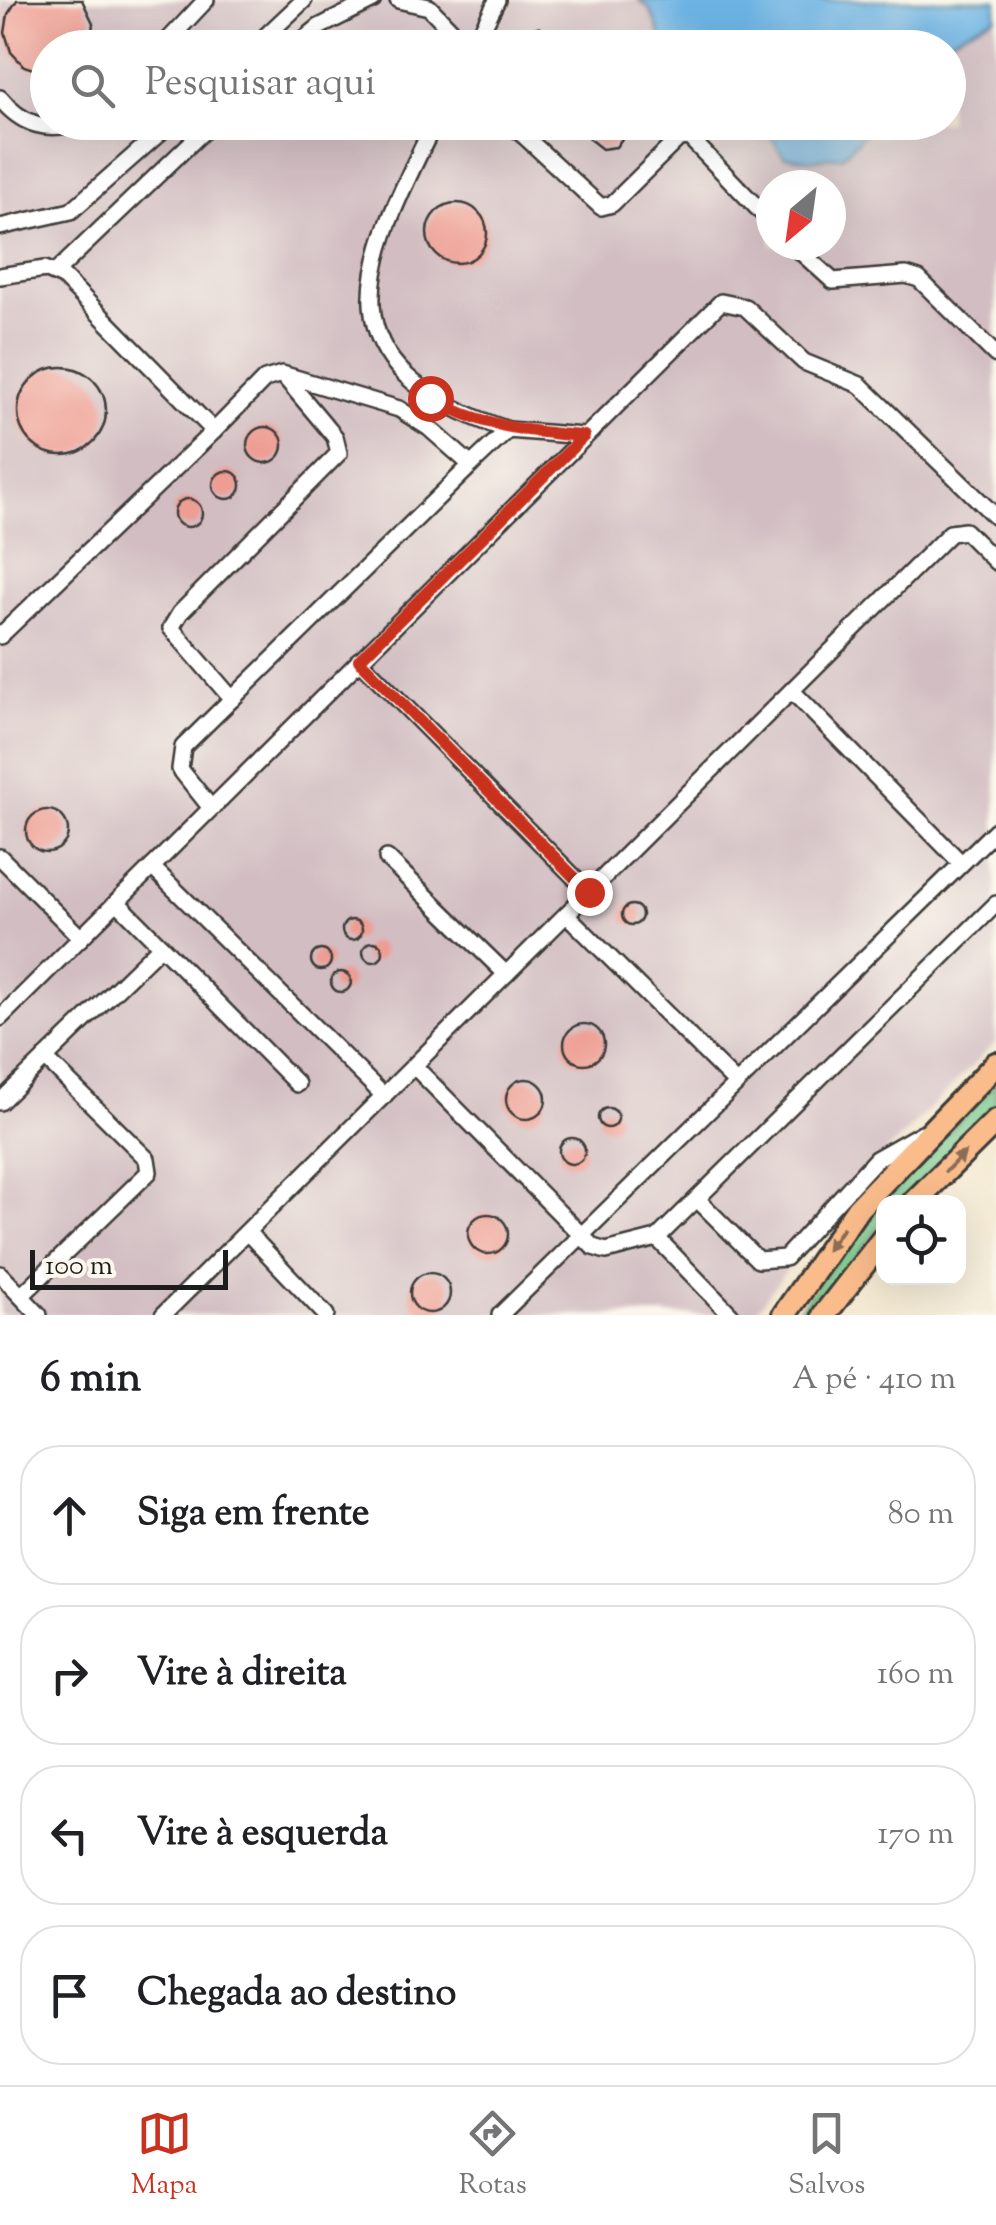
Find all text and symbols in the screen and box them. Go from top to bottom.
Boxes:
search box [30,30,966,140]
icon: search [65,58,120,113]
text: Pesquisar aqui [145,58,376,112]
north arrow [756,170,846,260]
route start [408,376,454,422]
route end [567,870,613,916]
one-way arrow [943,1150,966,1174]
map controls [876,1195,966,1285]
button: locate [876,1195,966,1285]
one-way arrow [826,1225,846,1252]
scale bar [30,1245,228,1290]
text: 100 m [45,1247,113,1287]
text: 6 min [40,1350,141,1410]
text: A pé · 410 m [792,1357,956,1403]
icon: ahead [42,1488,97,1543]
text: Siga em frente [137,1488,370,1542]
text: 80 m [888,1492,954,1538]
icon: right [42,1648,97,1703]
text: Vire à direita [137,1648,347,1702]
text: 160 m [877,1652,954,1698]
icon: left [42,1808,97,1863]
text: Vire à esquerda [137,1808,388,1862]
text: 170 m [877,1812,954,1858]
icon: arrive [42,1968,97,2023]
text: Chegada ao destino [137,1968,456,2022]
tab: Mapa [131,2106,197,2206]
tab: Rotas [459,2106,527,2206]
tab: Salvos [788,2106,865,2206]

